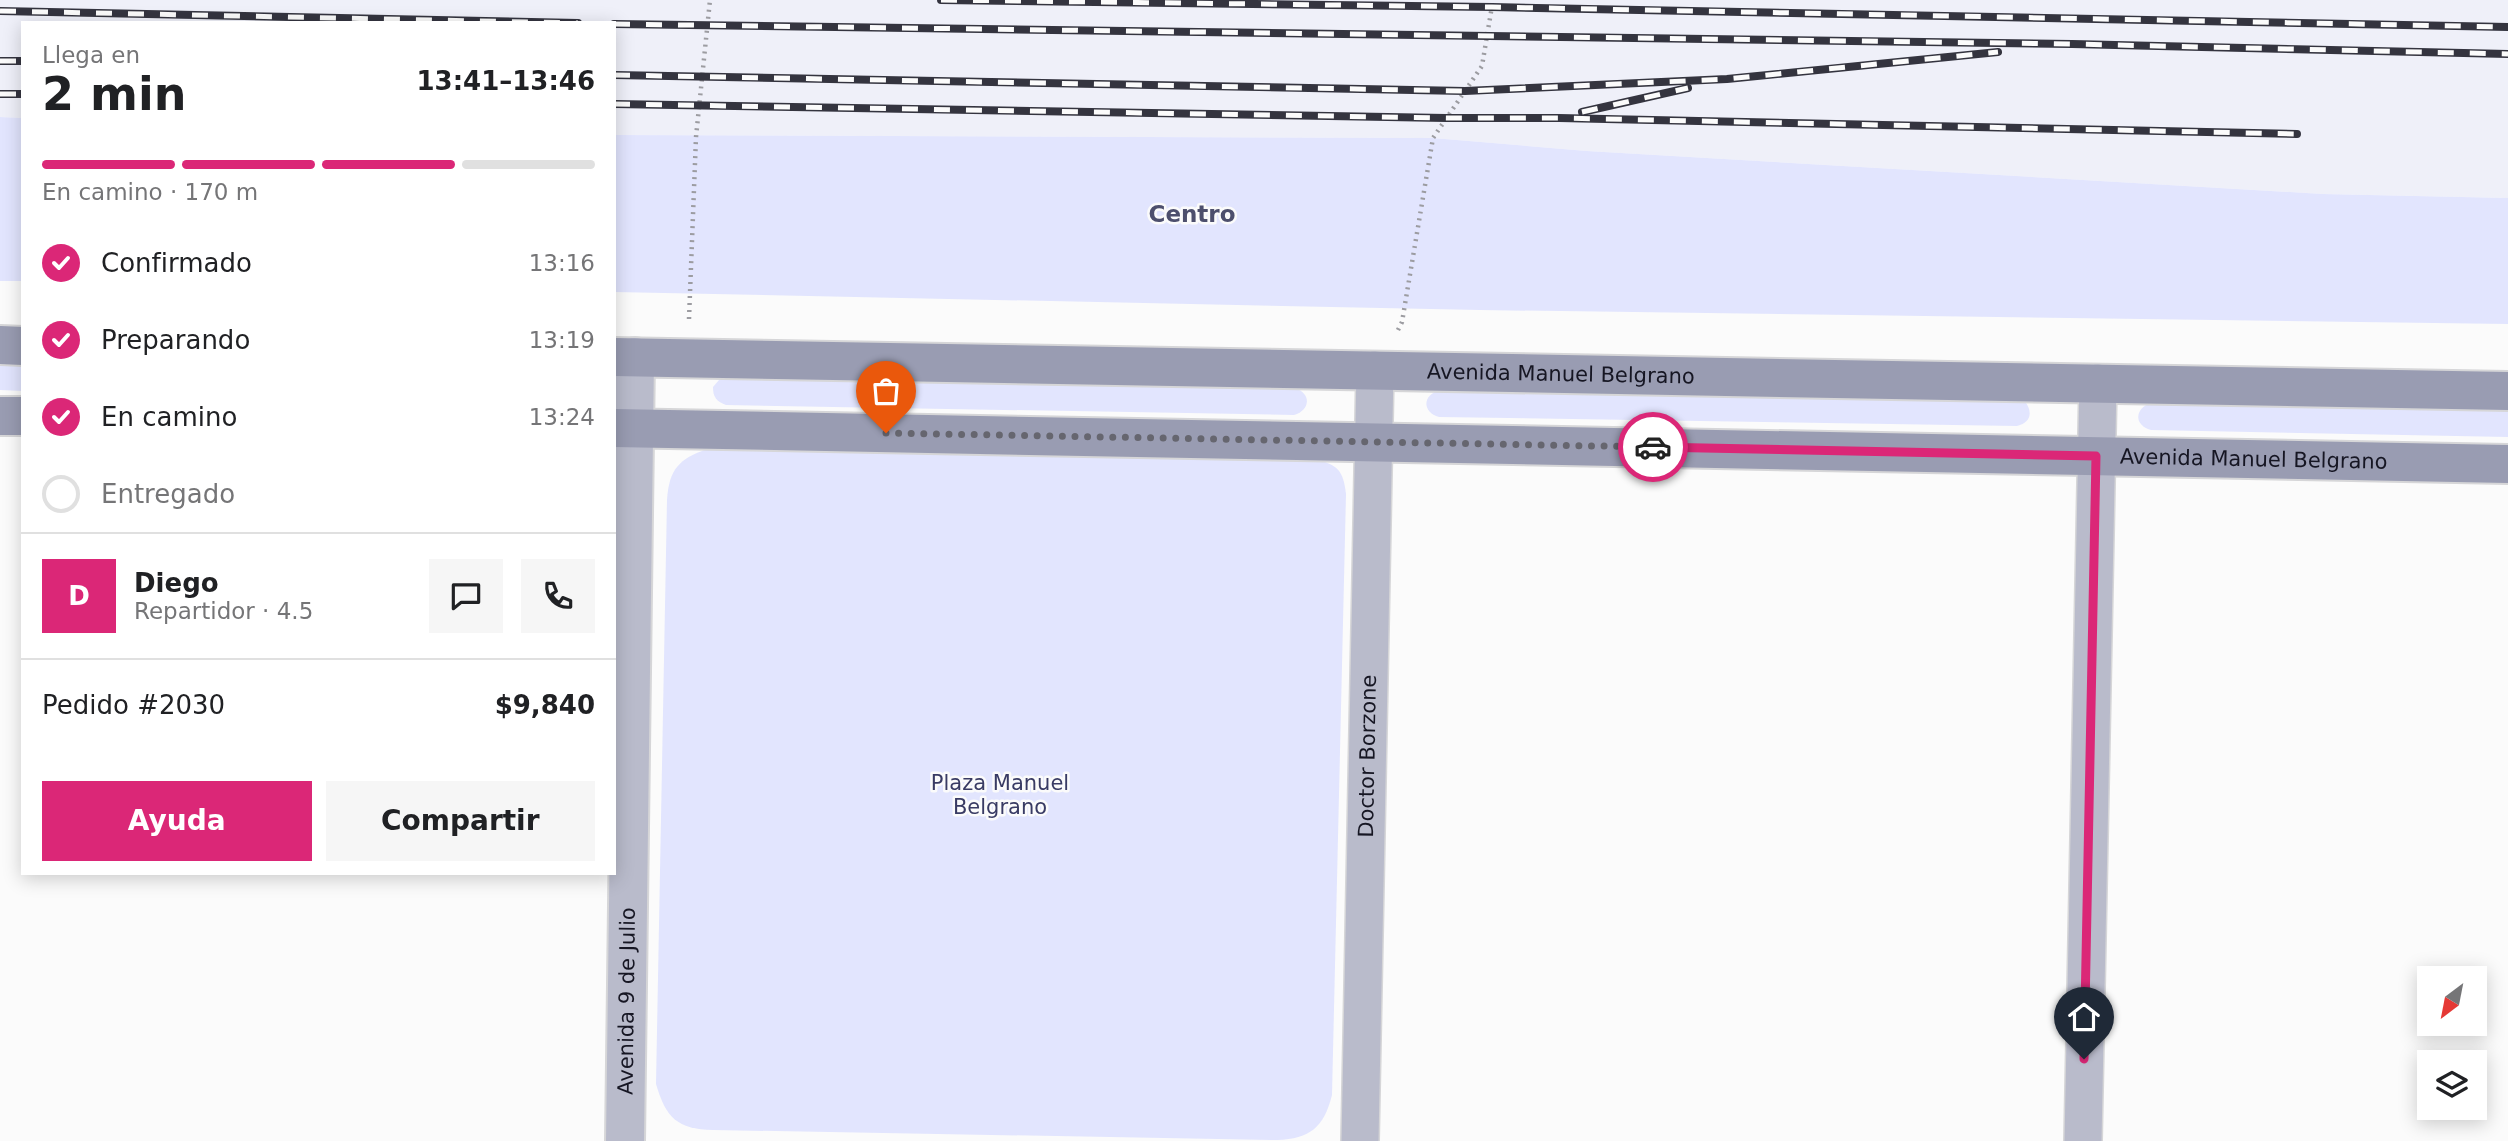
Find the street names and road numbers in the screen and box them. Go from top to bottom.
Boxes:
street label: Avenida Manuel Belgrano [1427,360,1695,388]
street label: Avenida Manuel Belgrano [2120,445,2388,474]
street label: Doctor Borzone [1354,674,1381,838]
street label: Avenida 9 de Julio [614,907,640,1095]

